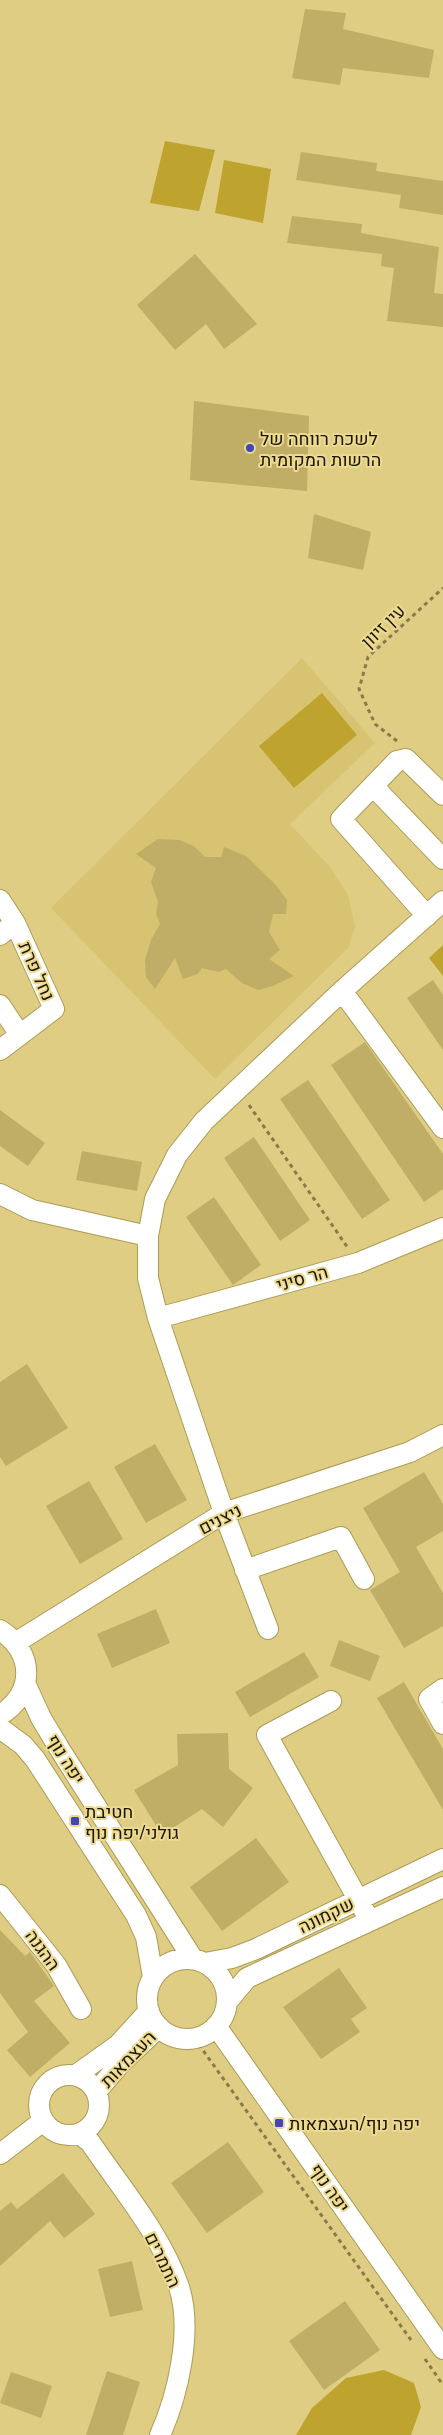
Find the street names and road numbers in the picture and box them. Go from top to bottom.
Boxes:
street label: עין זיוון [357,600,409,652]
street label: נחל פרת [15,938,59,1004]
street label: הר סיני [274,1261,330,1295]
street label: ניצנים [195,1499,245,1539]
street label: יפה נוף [43,1730,89,1788]
street label: שקמונה [295,1893,357,1937]
street label: ההגנה [21,1926,65,1974]
street label: העצמאות [96,2026,160,2092]
street label: יפה נוף [306,2160,354,2216]
street label: התמרים [141,2229,185,2291]

